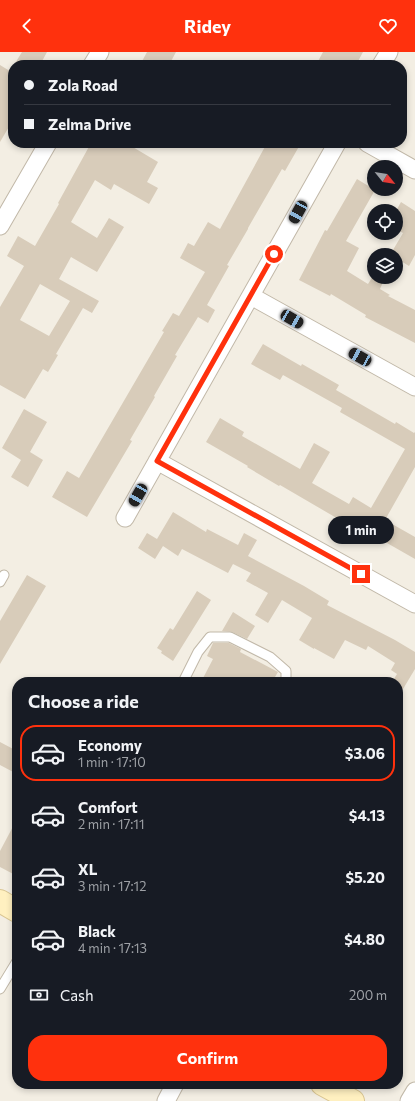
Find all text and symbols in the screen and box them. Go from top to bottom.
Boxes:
icon: back [16,15,38,37]
text: Ridey [184,15,231,37]
icon: heart [377,15,399,37]
text: Zola Road [48,76,118,94]
text: Zelma Drive [48,115,131,133]
north arrow [367,160,403,196]
map controls [367,160,403,284]
car [287,199,309,225]
button: locate [367,204,403,240]
route start [265,245,283,263]
button: layers [367,248,403,284]
car [279,308,305,330]
car [347,346,373,368]
car [127,482,149,508]
callout: 1 min [328,516,394,544]
text: 1 min [346,522,376,538]
route end [352,565,370,583]
text: Choose a ride [28,690,139,712]
icon: car [30,735,66,771]
text: Economy [78,736,142,754]
text: $3.06 [345,744,385,762]
text: 1 min · 17:10 [78,754,146,770]
icon: car [30,797,66,833]
text: Comfort [78,798,138,816]
text: $4.13 [349,806,385,824]
text: 2 min · 17:11 [78,816,144,832]
icon: car [30,859,66,895]
text: XL [78,860,97,878]
text: $5.20 [345,868,385,886]
text: 3 min · 17:12 [78,878,146,894]
icon: car [30,921,66,957]
text: Black [78,922,116,940]
text: $4.80 [344,930,385,948]
text: 4 min · 17:13 [78,940,147,956]
icon: cash [28,984,50,1006]
text: Cash [60,986,94,1004]
text: 200 m [349,987,387,1003]
button: Confirm [28,1035,387,1081]

